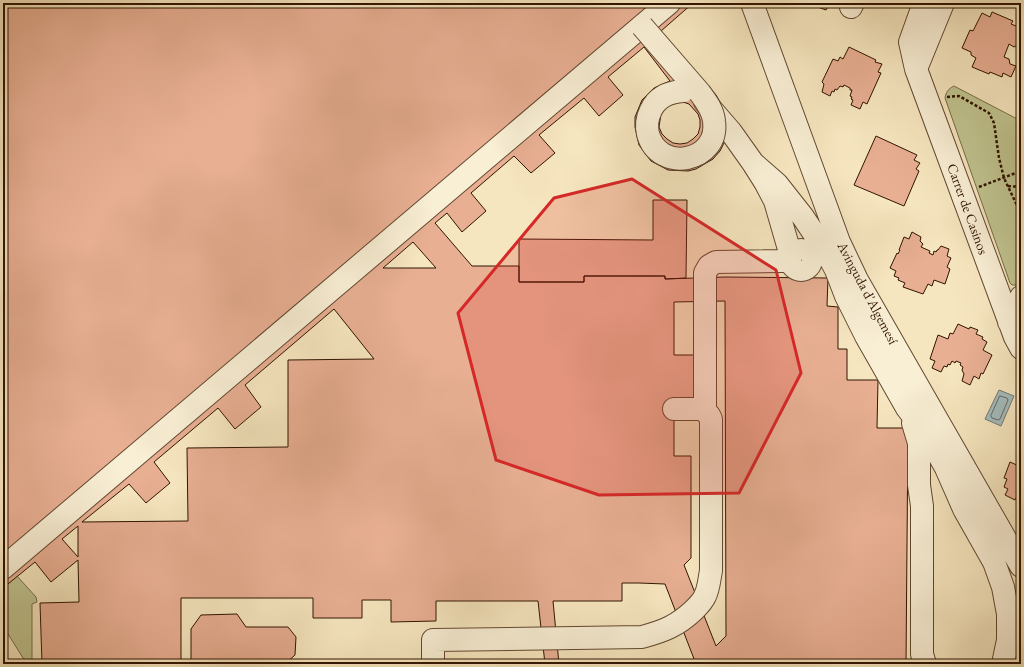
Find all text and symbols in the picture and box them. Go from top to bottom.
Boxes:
street label: Carrer de Casinos [943,161,993,257]
street label: Avinguda d'Algemesí [833,238,903,348]

